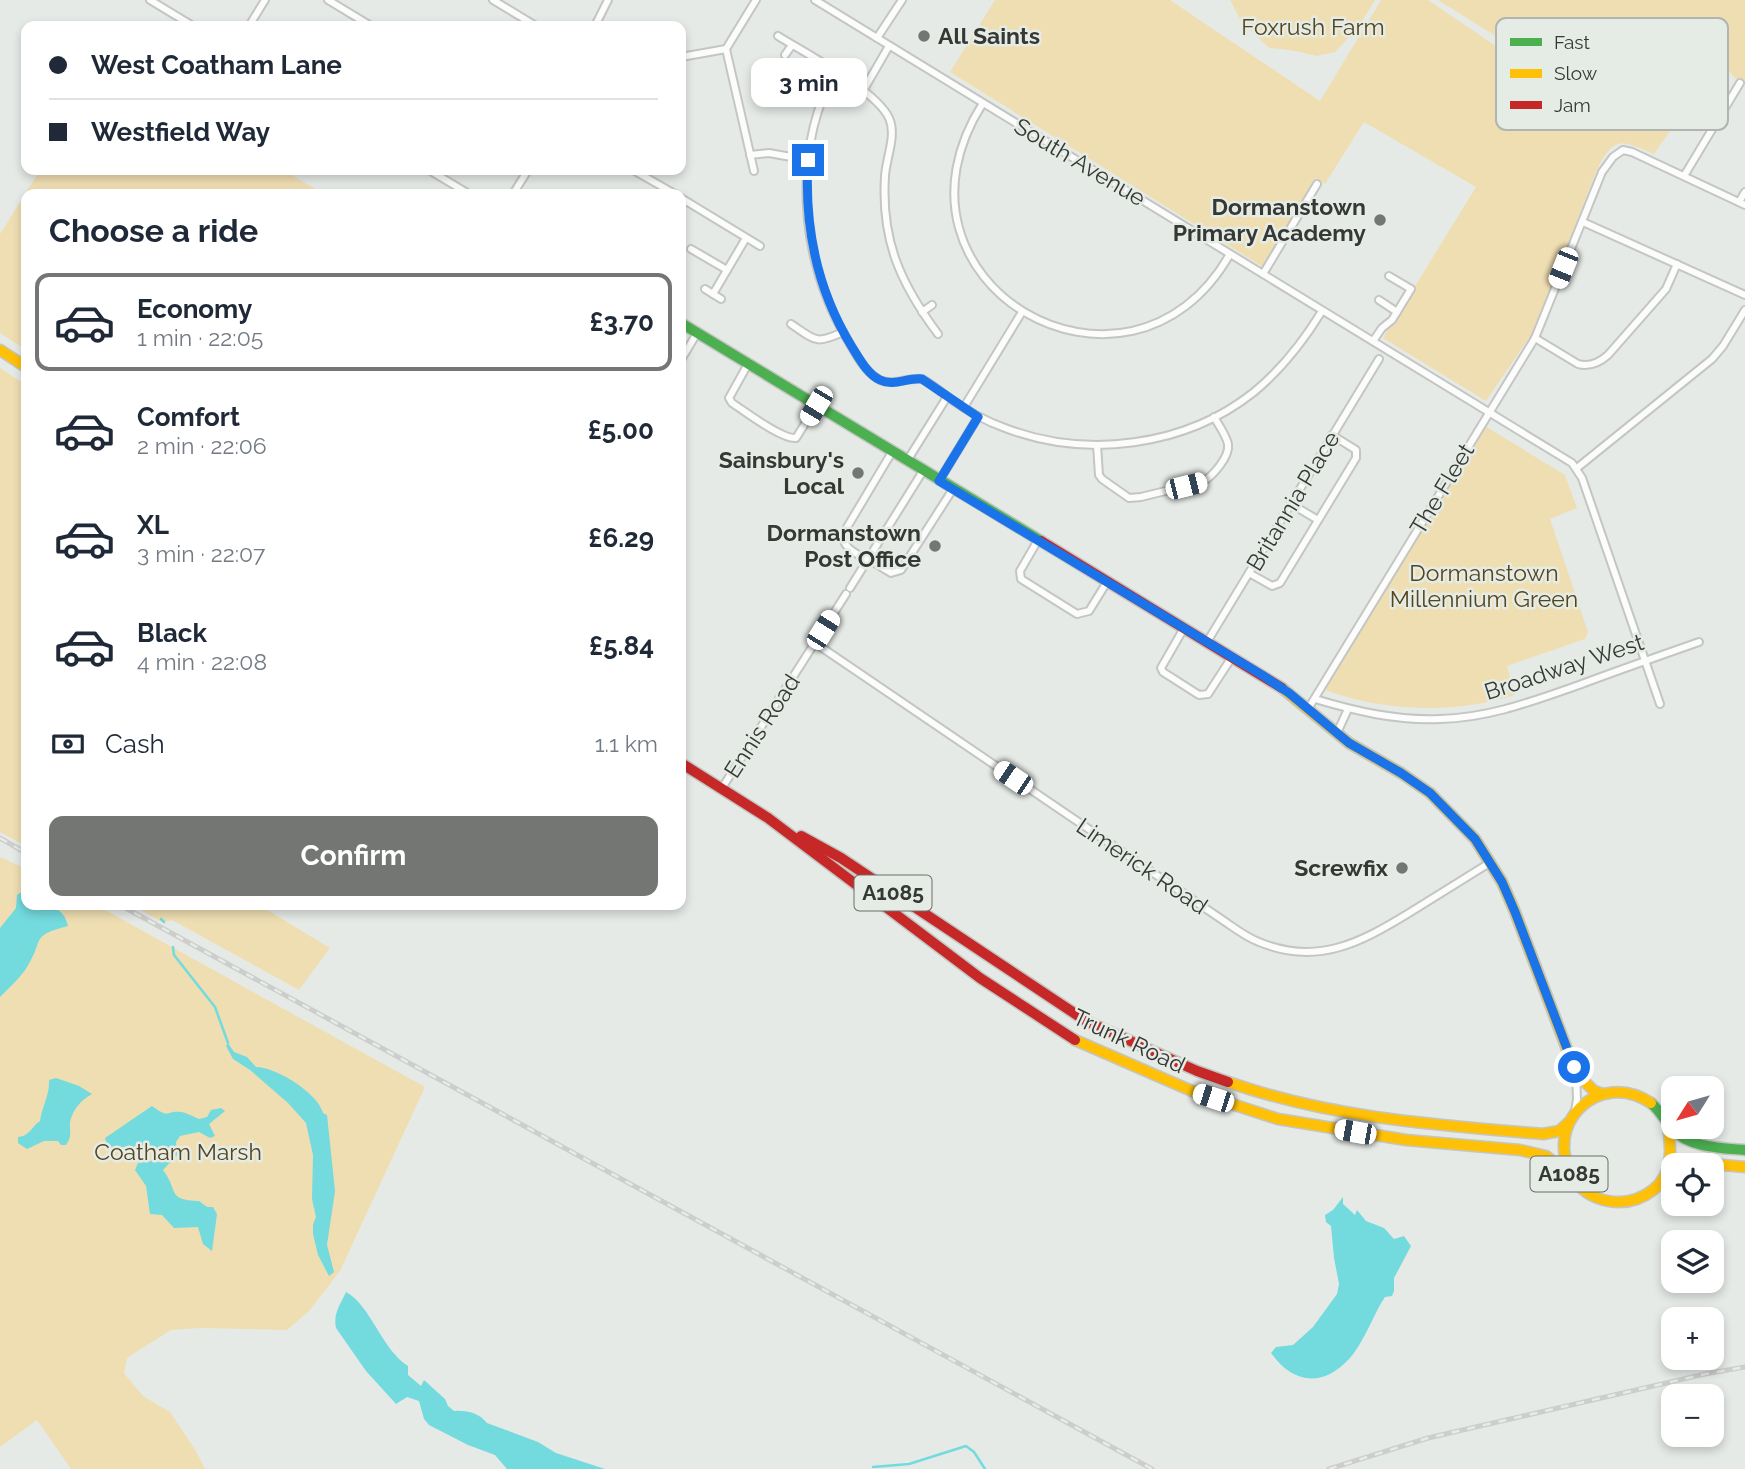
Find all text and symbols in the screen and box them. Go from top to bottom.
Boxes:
park label: Foxrush Farm [1241,13,1385,40]
legend [1496,18,1728,130]
place label: All Saints [938,22,1040,49]
marker: All Saints [916,28,932,44]
text: Fast [1554,31,1590,53]
text: West Coatham Lane [91,50,342,80]
callout: 3 min [750,58,866,108]
text: Slow [1554,62,1598,84]
text: 3 min [779,69,839,96]
text: Jam [1554,94,1591,116]
street label: South Avenue [1010,112,1151,211]
text: Westfield Way [91,117,270,147]
route end [792,144,824,176]
place label: Dormanstown Primary Academy [1173,193,1366,246]
text: Choose a ride [49,212,258,249]
marker: Dormanstown Primary Academy [1372,212,1388,228]
car [1546,245,1581,291]
icon: car [53,291,116,354]
text: Economy [137,294,252,324]
text: £3.70 [589,307,654,337]
text: 1 min · 22:05 [137,324,263,351]
car [797,383,836,429]
icon: car [53,399,116,462]
text: Comfort [137,402,240,432]
text: £5.00 [588,415,654,445]
street label: Britannia Place [1240,426,1345,575]
text: 2 min · 22:06 [137,432,267,459]
street label: The Fleet [1404,438,1479,539]
place label: Sainsbury's Local [719,446,845,499]
marker: Sainsbury's Local [850,465,866,481]
car [1164,471,1209,501]
icon: car [53,507,116,570]
text: XL [137,510,169,540]
place label: Dormanstown Post Office [767,519,921,572]
text: £6.29 [588,523,654,553]
marker: Dormanstown Post Office [927,538,943,554]
text: 3 min · 22:07 [137,540,265,567]
park label: Dormanstown Millennium Green [1390,559,1578,612]
car [803,607,844,653]
icon: car [53,615,116,678]
text: Black [137,618,207,648]
street label: Broadway West [1481,628,1647,705]
text: £5.84 [589,631,654,661]
text: 4 min · 22:08 [137,648,267,675]
street label: Ennis Road [718,669,805,783]
icon: cash [49,725,87,763]
text: Cash [105,729,165,759]
text: 1.1 km [595,730,658,757]
car [990,758,1037,798]
street label: Limerick Road [1072,812,1213,919]
button: Confirm [49,816,658,896]
place label: Screwfix [1294,854,1389,881]
marker: Screwfix [1394,860,1410,876]
road number: A1085 [854,876,931,910]
street label: Trunk Road [1069,1003,1189,1078]
route start [1558,1051,1590,1083]
north arrow [1661,1076,1724,1139]
map controls [1661,1076,1724,1447]
car [1190,1082,1237,1114]
car [1333,1118,1378,1146]
park label: Coatham Marsh [94,1138,262,1165]
button: locate [1661,1153,1724,1216]
road number: A1085 [1530,1156,1608,1192]
button: layers [1661,1230,1724,1293]
button: + [1661,1307,1724,1370]
button: − [1661,1384,1724,1447]

